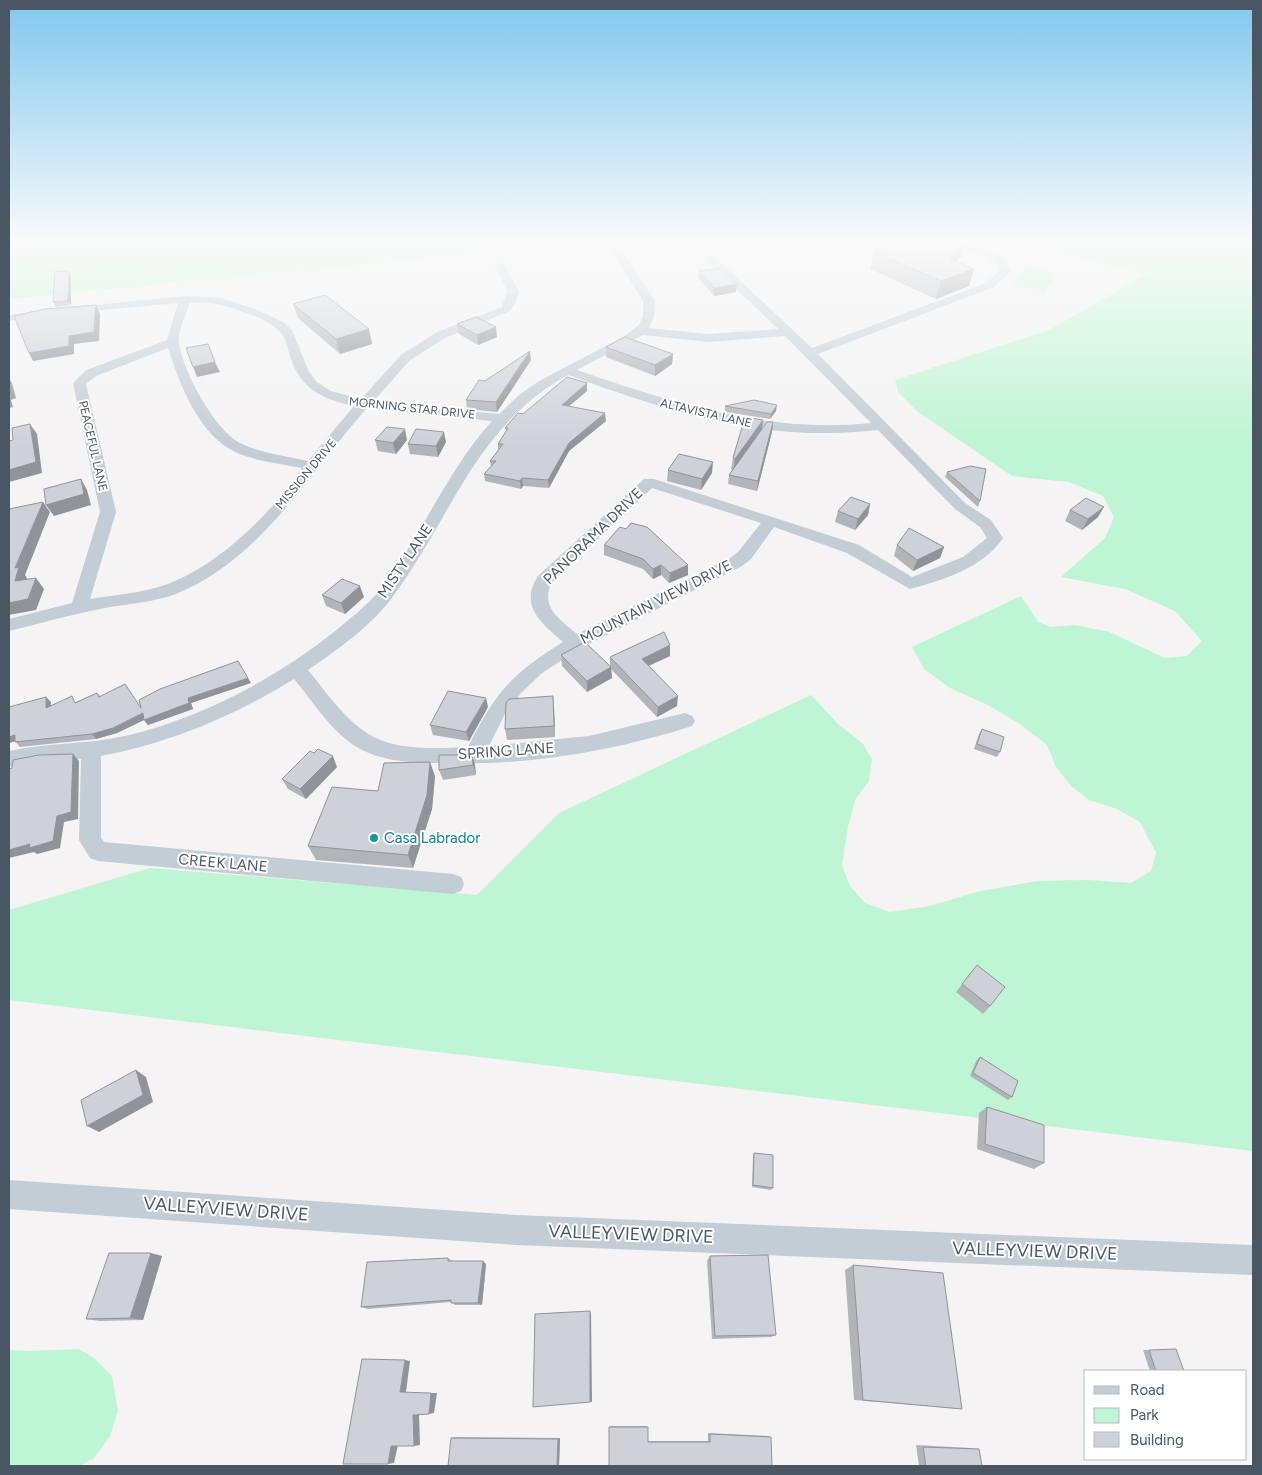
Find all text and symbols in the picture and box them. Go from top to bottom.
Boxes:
street label: MORNING STAR DRIVE [348,394,476,422]
street label: ALTAVISTA LANE [659,396,753,430]
street label: PEACEFUL LANE [76,399,110,493]
street label: MISSION DRIVE [273,436,339,512]
street label: PANORAMA DRIVE [540,484,646,588]
street label: MISTY LANE [374,521,436,601]
street label: MOUNTAIN VIEW DRIVE [577,556,735,648]
street label: SPRING LANE [457,739,555,763]
place label: Casa Labrador [384,829,480,847]
marker: Casa Labrador [368,832,380,844]
street label: CREEK LANE [178,850,268,876]
street label: VALLEYVIEW DRIVE [143,1192,309,1226]
street label: VALLEYVIEW DRIVE [548,1220,714,1248]
street label: VALLEYVIEW DRIVE [952,1237,1118,1265]
legend [1084,1370,1247,1460]
text: Road [1130,1381,1165,1399]
text: Park [1130,1406,1159,1424]
text: Building [1130,1431,1184,1449]

